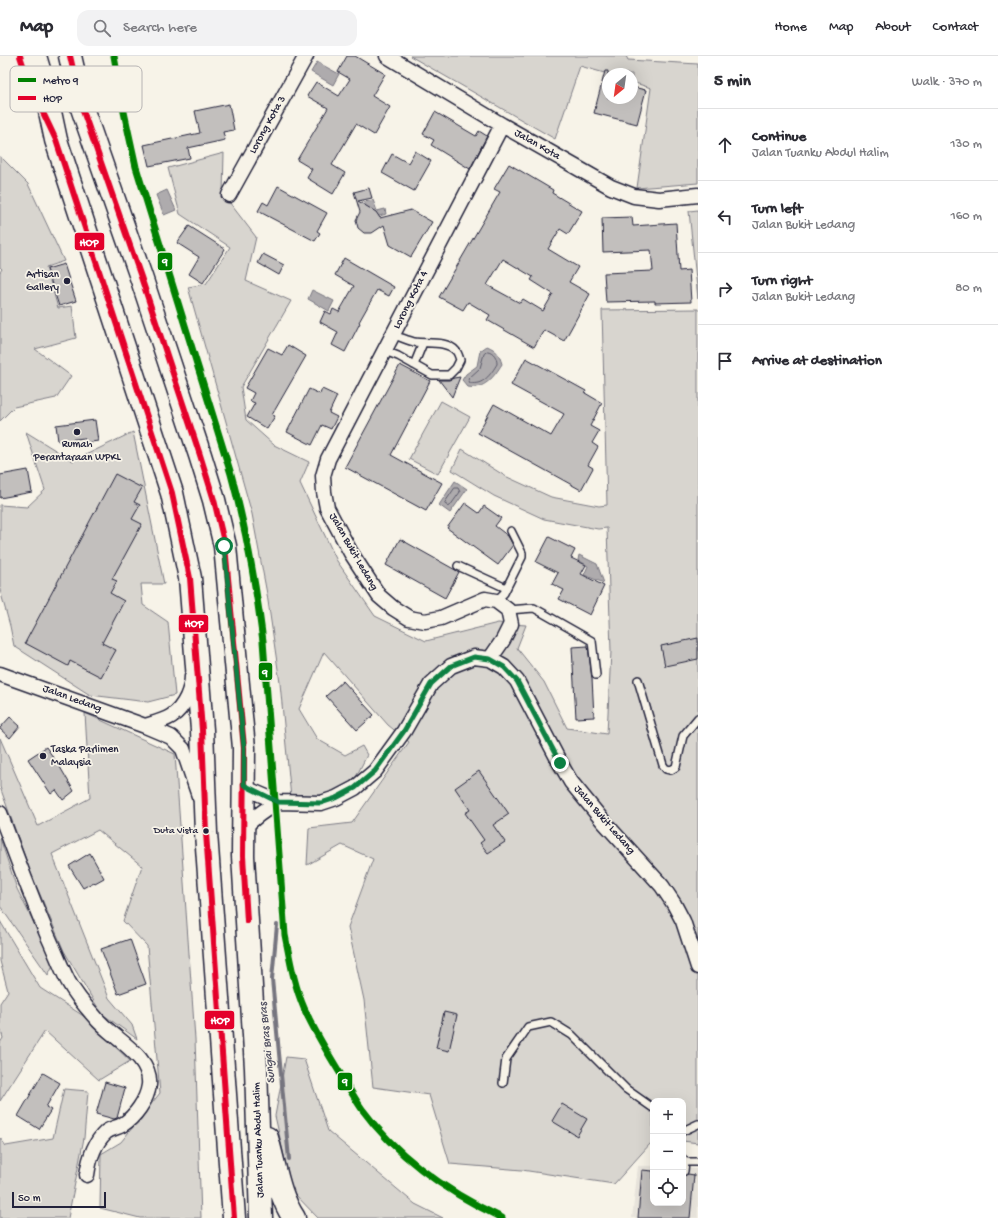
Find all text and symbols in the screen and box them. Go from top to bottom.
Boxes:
search box [77,10,357,46]
text: Map [20,16,53,39]
icon: search [91,17,113,39]
text: Search here [123,19,197,37]
text: Home [775,19,807,36]
text: Map [829,19,853,36]
text: About [875,19,911,36]
text: Contact [933,19,978,36]
legend [10,66,142,112]
north arrow [602,68,638,104]
text: 5 min [714,72,751,92]
text: Walk · 370 m [912,75,982,90]
text: Metro 9 [43,76,79,88]
text: HOP [43,94,63,106]
street label: Lorong Kota 3 [247,94,289,156]
street label: Jalan Kota [512,127,563,163]
text: Continue [752,128,806,146]
icon: ahead [714,134,736,156]
text: 130 m [950,137,982,152]
text: Jalan Tuanku Abdul Halim [752,146,889,161]
text: Turn left [752,200,803,218]
icon: left [714,206,736,228]
text: 160 m [950,209,982,224]
text: Jalan Bukit Ledang [752,218,855,233]
line badge: HOP [74,232,105,251]
text: HOP [80,238,99,250]
line badge: 9 [157,252,173,271]
text: 9 [161,257,168,269]
street label: Lorong Kota 4 [391,268,431,331]
place label: Artisan Gallery [26,269,60,294]
text: Turn right [752,272,812,290]
marker: Artisan Gallery [62,276,72,286]
icon: right [714,278,736,300]
text: 80 m [955,281,982,296]
text: Jalan Bukit Ledang [752,290,855,305]
icon: arrive [714,350,736,372]
text: Arrive at destination [752,352,882,370]
marker: Rumah Perantaraan WPKL [72,427,82,437]
place label: Rumah Perantaraan WPKL [32,439,121,464]
street label: Jalan Bukit Ledang [326,511,380,593]
route start [215,537,233,555]
line badge: HOP [178,614,209,633]
text: HOP [185,619,204,631]
line badge: 9 [258,662,273,681]
text: 9 [261,668,268,680]
street label: Jalan Ledang [41,683,103,715]
place label: Taska Parlimen Malaysia [50,744,119,769]
marker: Taska Parlimen Malaysia [38,751,48,761]
route end [551,754,569,772]
street label: Jalan Bukit Ledang [571,783,637,857]
place label: Duta Vista [153,825,198,837]
marker: Duta Vista [201,826,211,836]
water label: Sungai Bras Bras [257,1000,279,1084]
line badge: HOP [204,1010,235,1030]
text: HOP [211,1016,230,1028]
line badge: 9 [337,1072,353,1091]
text: 9 [341,1077,348,1089]
street label: Jalan Tuanku Abdul Halim [251,1082,267,1198]
map controls [650,1098,686,1206]
button: + [650,1098,686,1134]
button: − [650,1134,686,1170]
button: locate [650,1170,686,1206]
scale bar [12,1190,106,1209]
text: 50 m [18,1193,40,1205]

